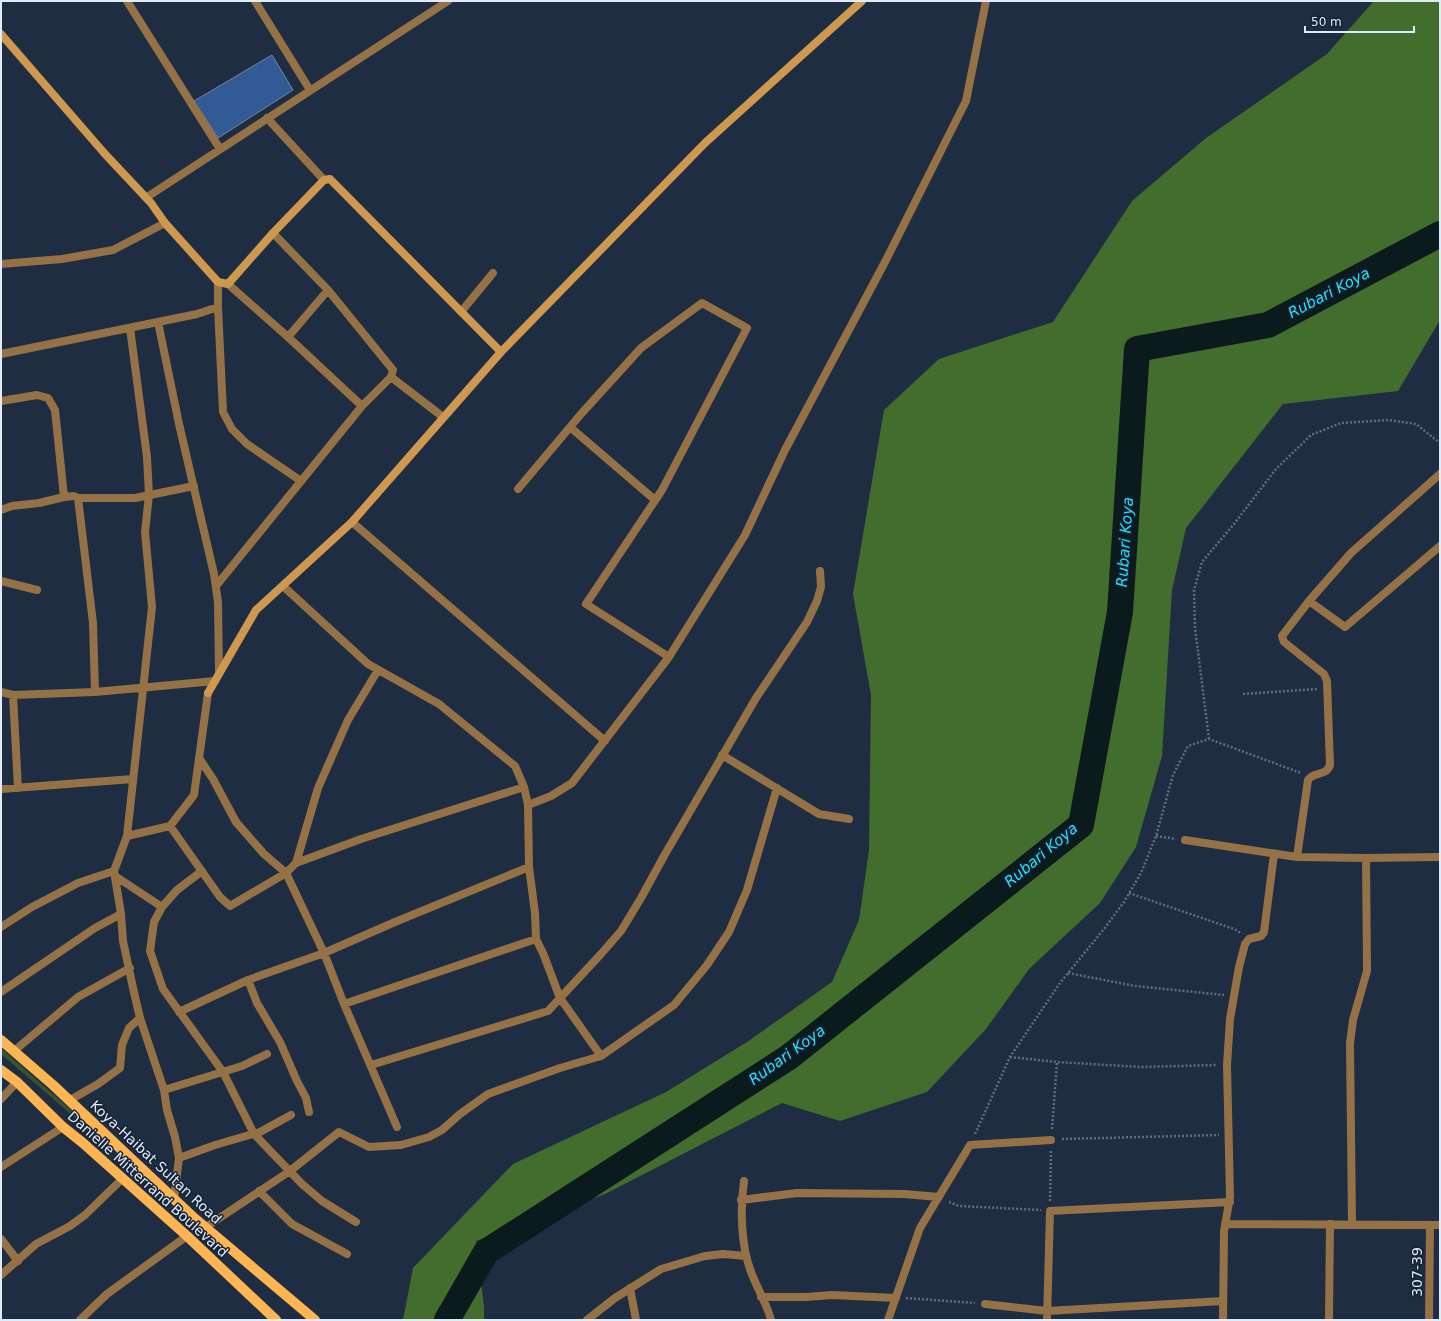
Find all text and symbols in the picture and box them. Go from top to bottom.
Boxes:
scale bar [1305,8,1414,34]
text: 50 m [1311,15,1342,29]
water label: Rubari Koya [1285,264,1373,322]
water label: Rubari Koya [1113,496,1137,588]
water label: Rubari Koya [1001,819,1081,891]
water label: Rubari Koya [745,1021,829,1089]
street label: Koya-Haibat Sultan Road [87,1097,225,1227]
street label: Danielle Mitterrand Boulevard [65,1108,231,1260]
street label: 307-39 [1409,1247,1425,1297]

